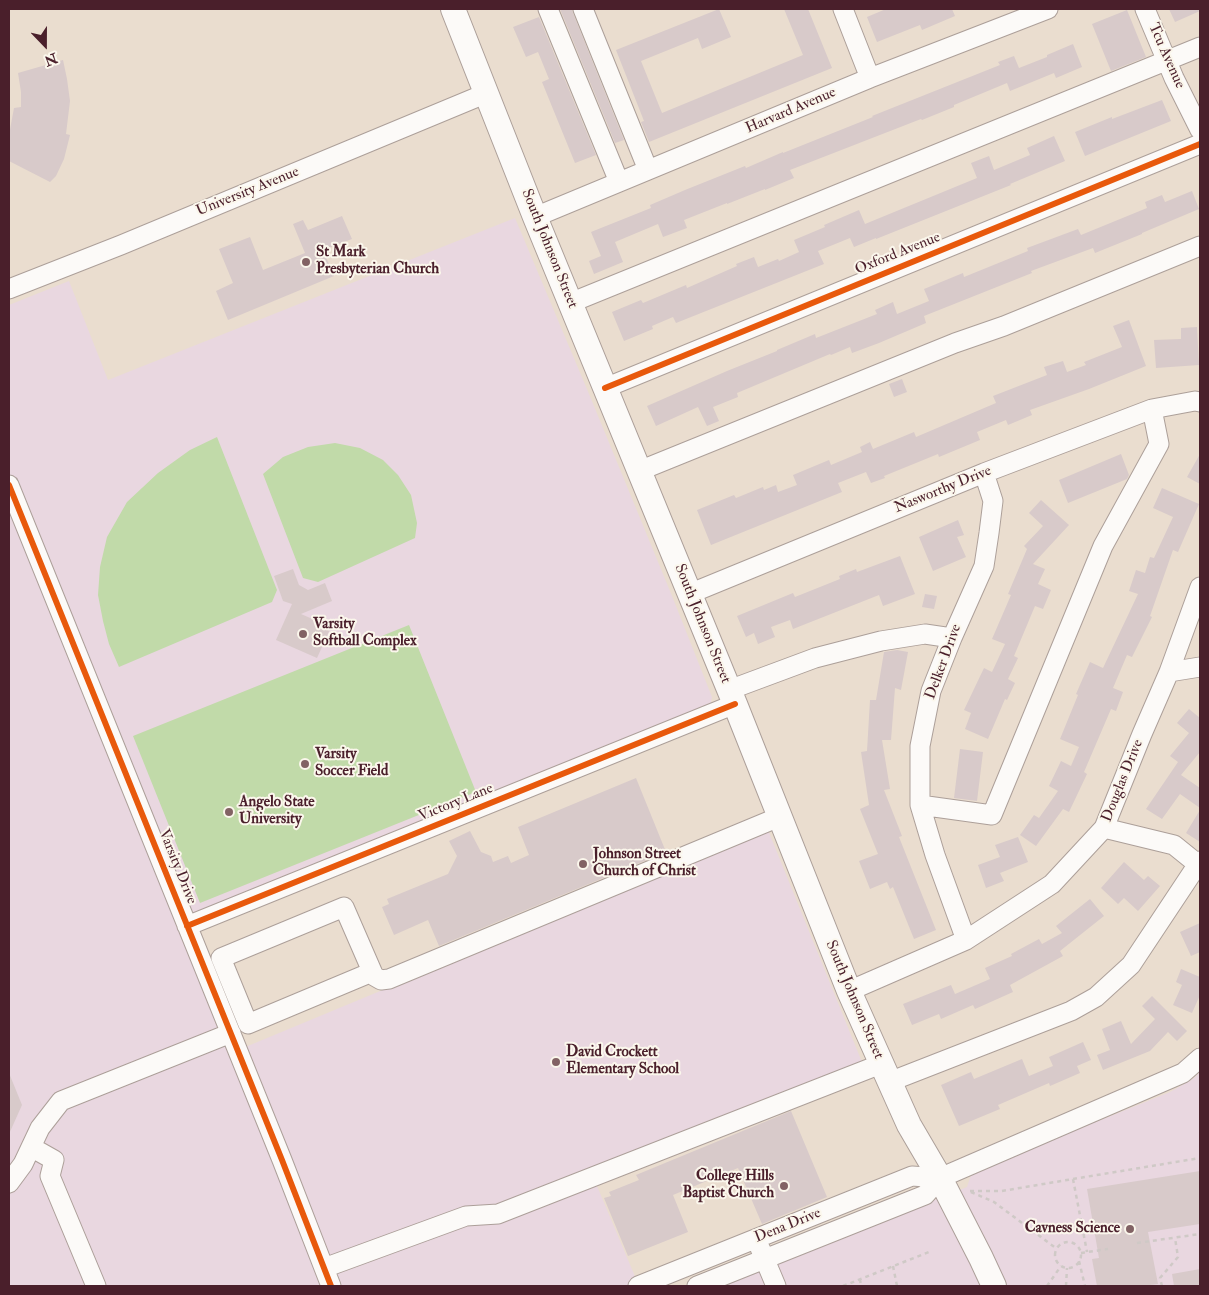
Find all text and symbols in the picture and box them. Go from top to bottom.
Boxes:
north arrow [20,20,70,70]
street label: Tcu Avenue [1144,21,1188,91]
text: N [42,49,60,70]
street label: Harvard Avenue [743,84,839,138]
street label: University Avenue [194,163,302,221]
street label: South Johnson Street [517,187,581,311]
street label: Oxford Avenue [853,229,943,279]
place label: St Mark Presbyterian Church [316,244,439,279]
marker: St Mark Presbyterian Church [300,256,312,268]
street label: Nasworthy Drive [892,462,994,518]
street label: South Johnson Street [670,562,734,686]
place label: Varsity Softball Complex [313,616,417,651]
street label: Delker Drive [922,622,966,702]
marker: Varsity Softball Complex [297,628,309,640]
street label: Douglas Drive [1098,737,1148,825]
place label: Varsity Soccer Field [315,746,388,781]
marker: Varsity Soccer Field [299,758,311,770]
street label: Victory Lane [416,780,496,826]
place label: Angelo State University [239,794,315,829]
marker: Angelo State University [223,806,235,818]
street label: Varsity Drive [154,827,200,907]
place label: Johnson Street Church of Christ [593,846,696,881]
marker: Johnson Street Church of Christ [577,858,589,870]
street label: South Johnson Street [821,938,887,1062]
place label: David Crockett Elementary School [566,1044,679,1079]
marker: David Crockett Elementary School [550,1056,562,1068]
place label: College Hills Baptist Church [682,1168,774,1203]
marker: College Hills Baptist Church [778,1180,790,1192]
street label: Dena Drive [752,1205,824,1247]
place label: Cavness Science [1025,1220,1120,1238]
marker: Cavness Science [1124,1223,1136,1235]

